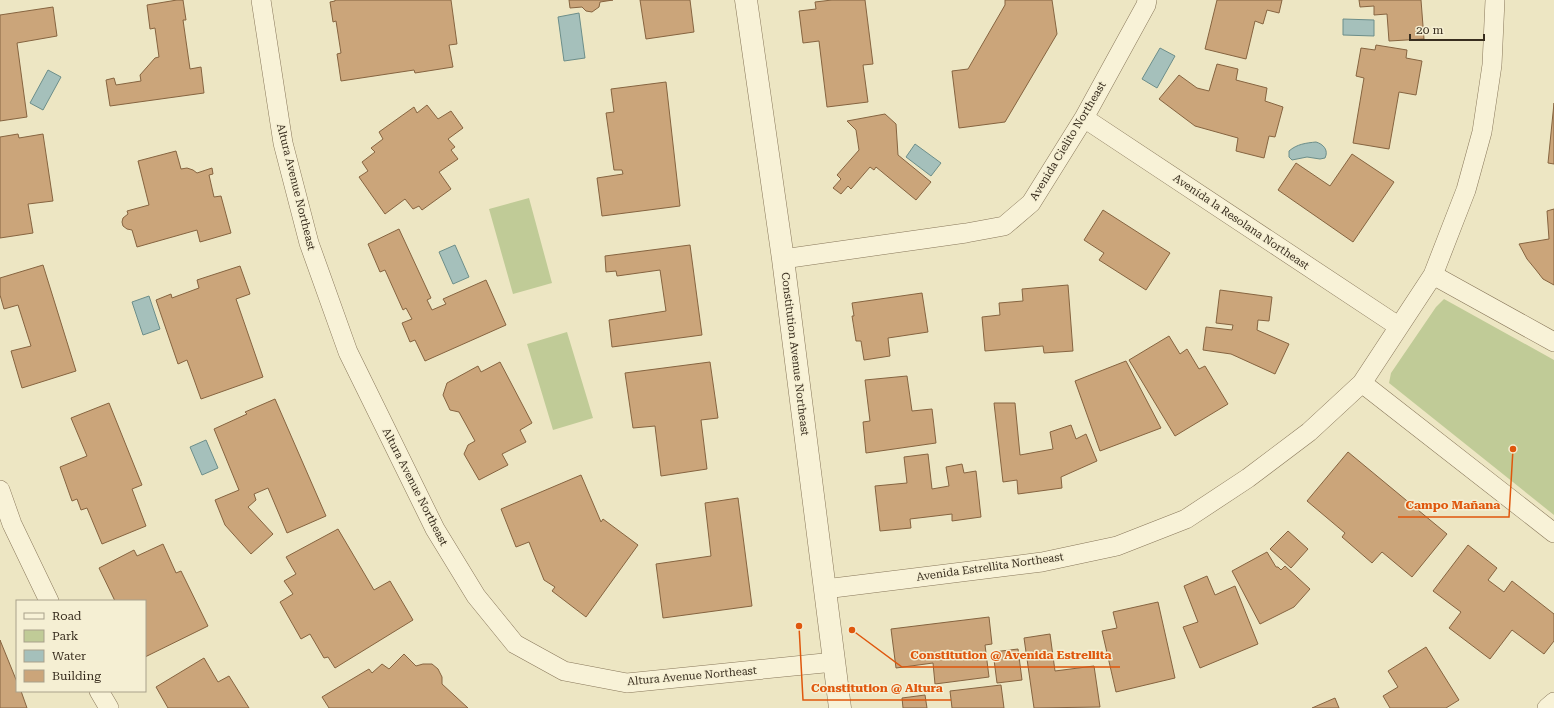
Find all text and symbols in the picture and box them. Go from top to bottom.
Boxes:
scale bar [1410,16,1484,42]
text: 20 m [1416,23,1443,37]
street label: Avenida Cielito Northeast [1027,79,1109,203]
street label: Altura Avenue Northeast [274,122,318,252]
street label: Avenida la Resolana Northeast [1170,171,1312,273]
street label: Constitution Avenue Northeast [779,271,811,437]
street label: Altura Avenue Northeast [380,426,450,548]
callout: Campo Mañana [1398,493,1509,517]
text: Campo Mañana [1406,498,1500,512]
street label: Avenida Estrellita Northeast [916,550,1064,584]
legend [16,600,146,692]
text: Road [52,609,82,623]
text: Park [52,629,79,643]
callout: Constitution @ Avenida Estrellita [902,643,1120,667]
text: Constitution @ Avenida Estrellita [910,648,1112,662]
text: Water [52,649,86,663]
street label: Altura Avenue Northeast [627,664,757,688]
text: Building [52,669,101,683]
callout: Constitution @ Altura [803,676,951,700]
text: Constitution @ Altura [811,681,943,695]

